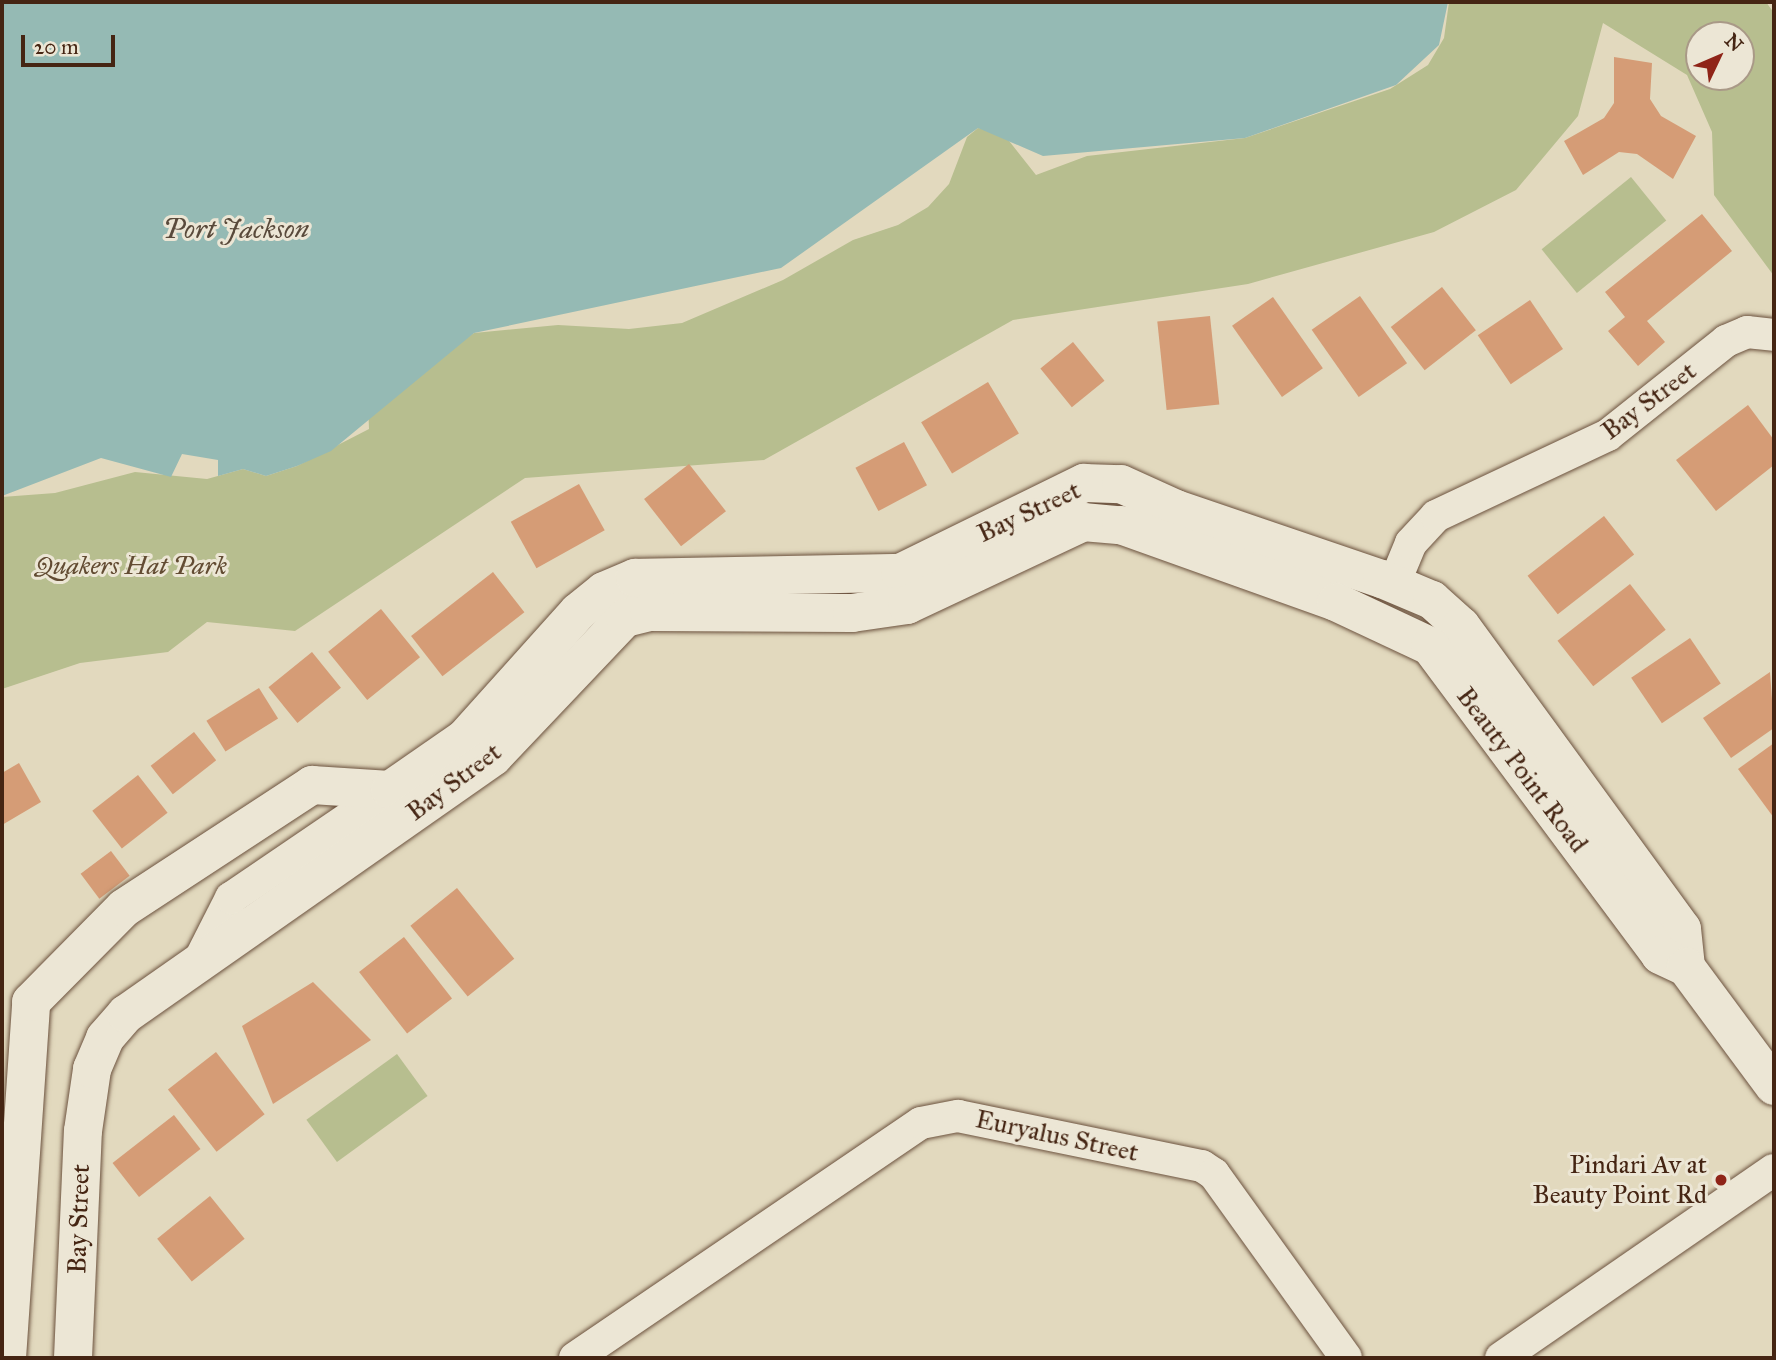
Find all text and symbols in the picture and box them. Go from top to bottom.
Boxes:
scale bar [24,21,119,65]
north arrow [1685,21,1755,91]
text: N [1720,29,1748,56]
text: 20 m [34,34,79,60]
water label: Port Jackson [163,212,309,246]
street label: Bay Street [1596,355,1702,447]
street label: Bay Street [972,475,1086,549]
park label: Quakers Hat Park [35,550,227,582]
street label: Beauty Point Road [1450,681,1594,859]
street label: Bay Street [401,736,507,828]
street label: Euryalus Street [973,1104,1141,1168]
place label: Pindari Av at Beauty Point Rd [1532,1149,1707,1210]
street label: Bay Street [61,1163,97,1275]
marker: Pindari Av at Beauty Point Rd [1713,1172,1729,1188]

